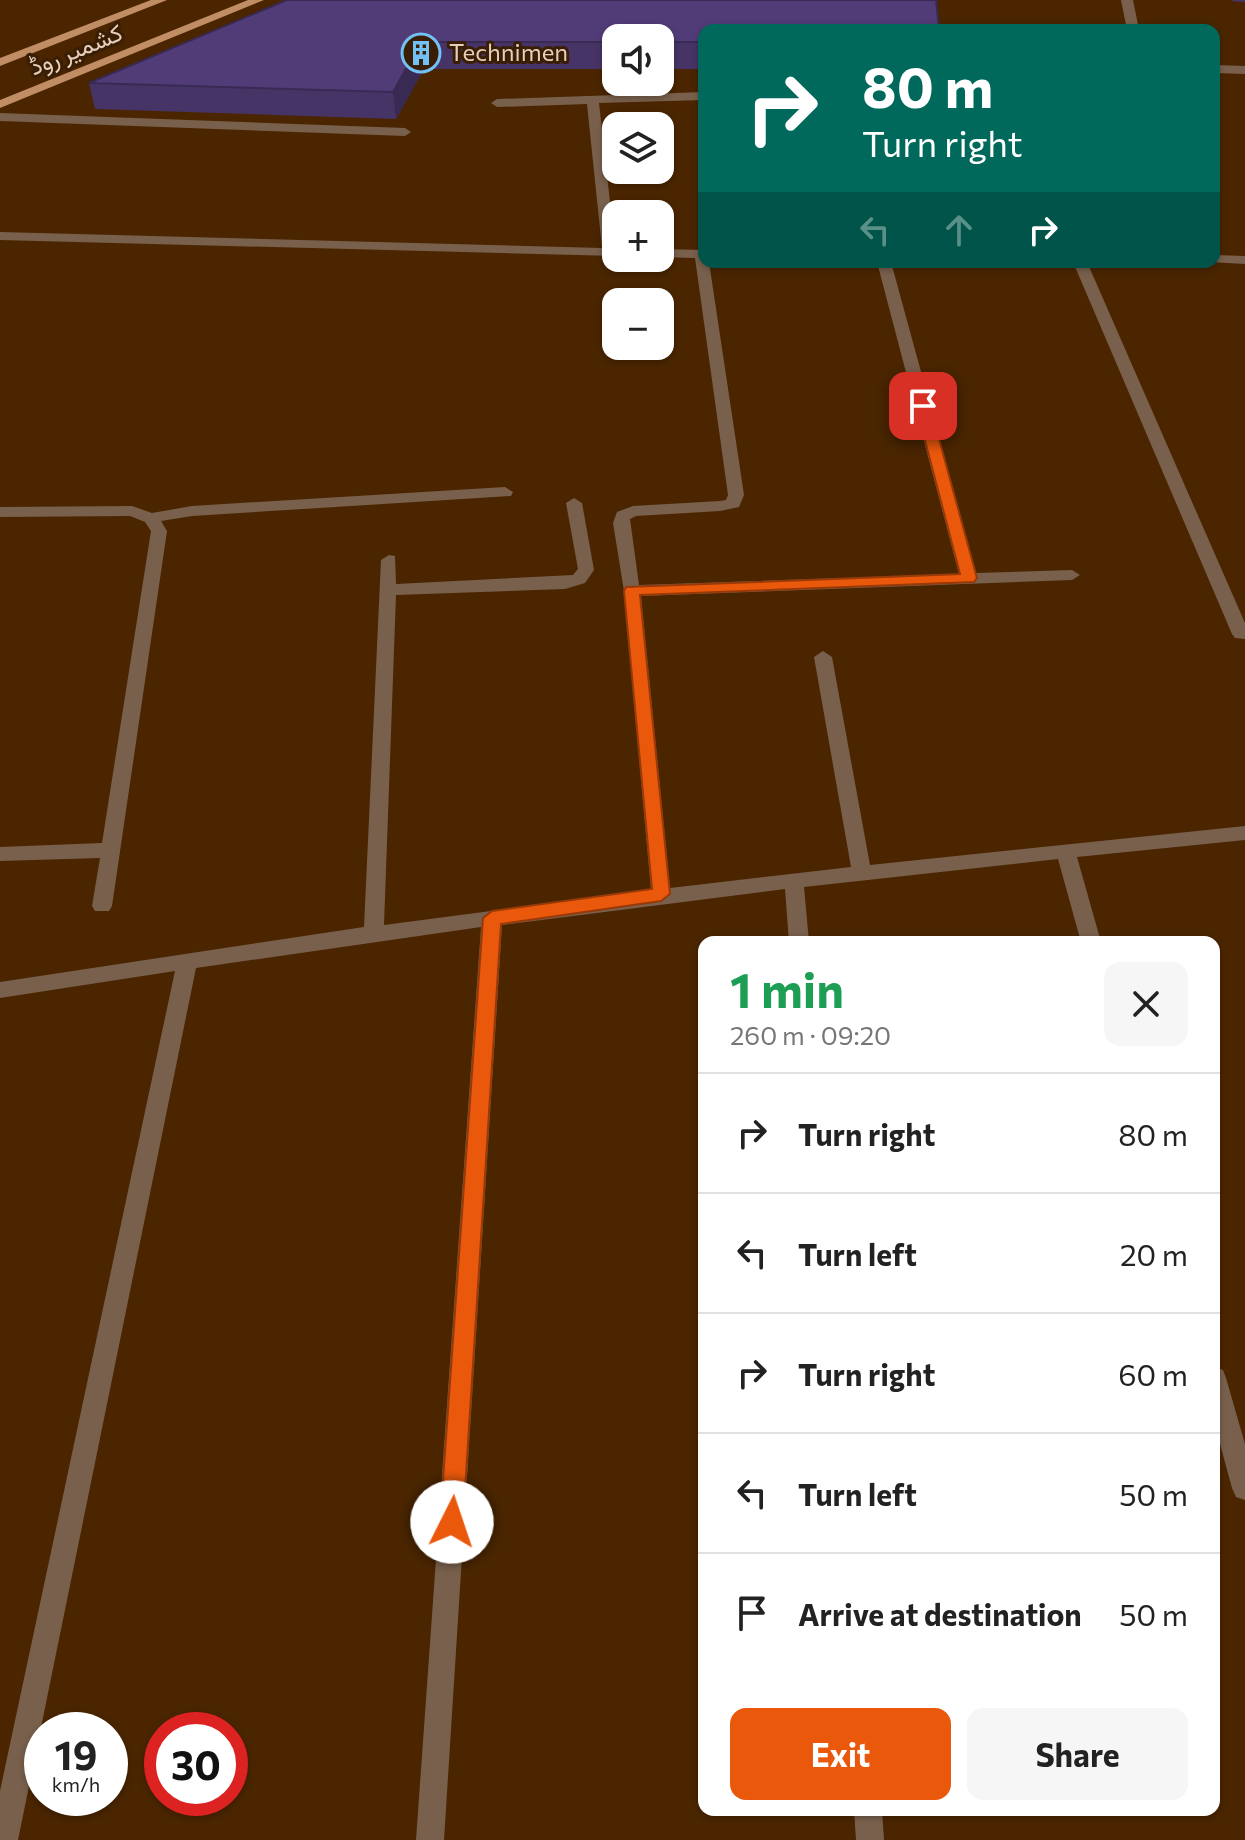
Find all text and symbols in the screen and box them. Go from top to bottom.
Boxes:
street label: کشمیر روڈ [25,17,127,82]
map controls [602,24,674,360]
button: sound [602,24,674,96]
building icon: Technimen [400,32,442,74]
place label: Technimen [449,37,568,66]
text: 80 m [862,51,993,120]
icon: right [730,56,834,160]
button: layers [602,112,674,184]
text: Turn right [862,120,1023,164]
button: + [602,200,674,272]
icon: left [853,208,897,252]
icon: ahead [937,208,981,252]
icon: right [1021,208,1065,252]
button: − [602,288,674,360]
pin [889,372,957,440]
icon: arrive [901,384,945,428]
text: 1 min [730,959,844,1018]
button: close [1104,962,1188,1046]
text: 260 m · 09:20 [730,1019,891,1050]
icon: right [730,1111,774,1155]
text: Turn right [798,1115,935,1152]
text: 80 m [1118,1115,1188,1152]
icon: left [730,1231,774,1275]
text: Turn left [798,1235,917,1272]
text: 20 m [1120,1235,1188,1272]
icon: right [730,1351,774,1395]
text: Turn right [798,1355,935,1392]
text: 60 m [1118,1355,1188,1392]
icon: left [730,1471,774,1515]
text: Turn left [798,1475,917,1512]
text: 50 m [1119,1475,1188,1512]
position arrow [410,1480,494,1564]
icon: arrive [730,1591,774,1635]
text: Arrive at destination [798,1595,1082,1632]
text: 50 m [1119,1595,1188,1632]
button: Exit [730,1708,951,1800]
button: Share [967,1708,1188,1800]
speed limit sign: 30 [144,1712,248,1816]
text: 19 [55,1729,97,1778]
text: km/h [52,1772,100,1796]

